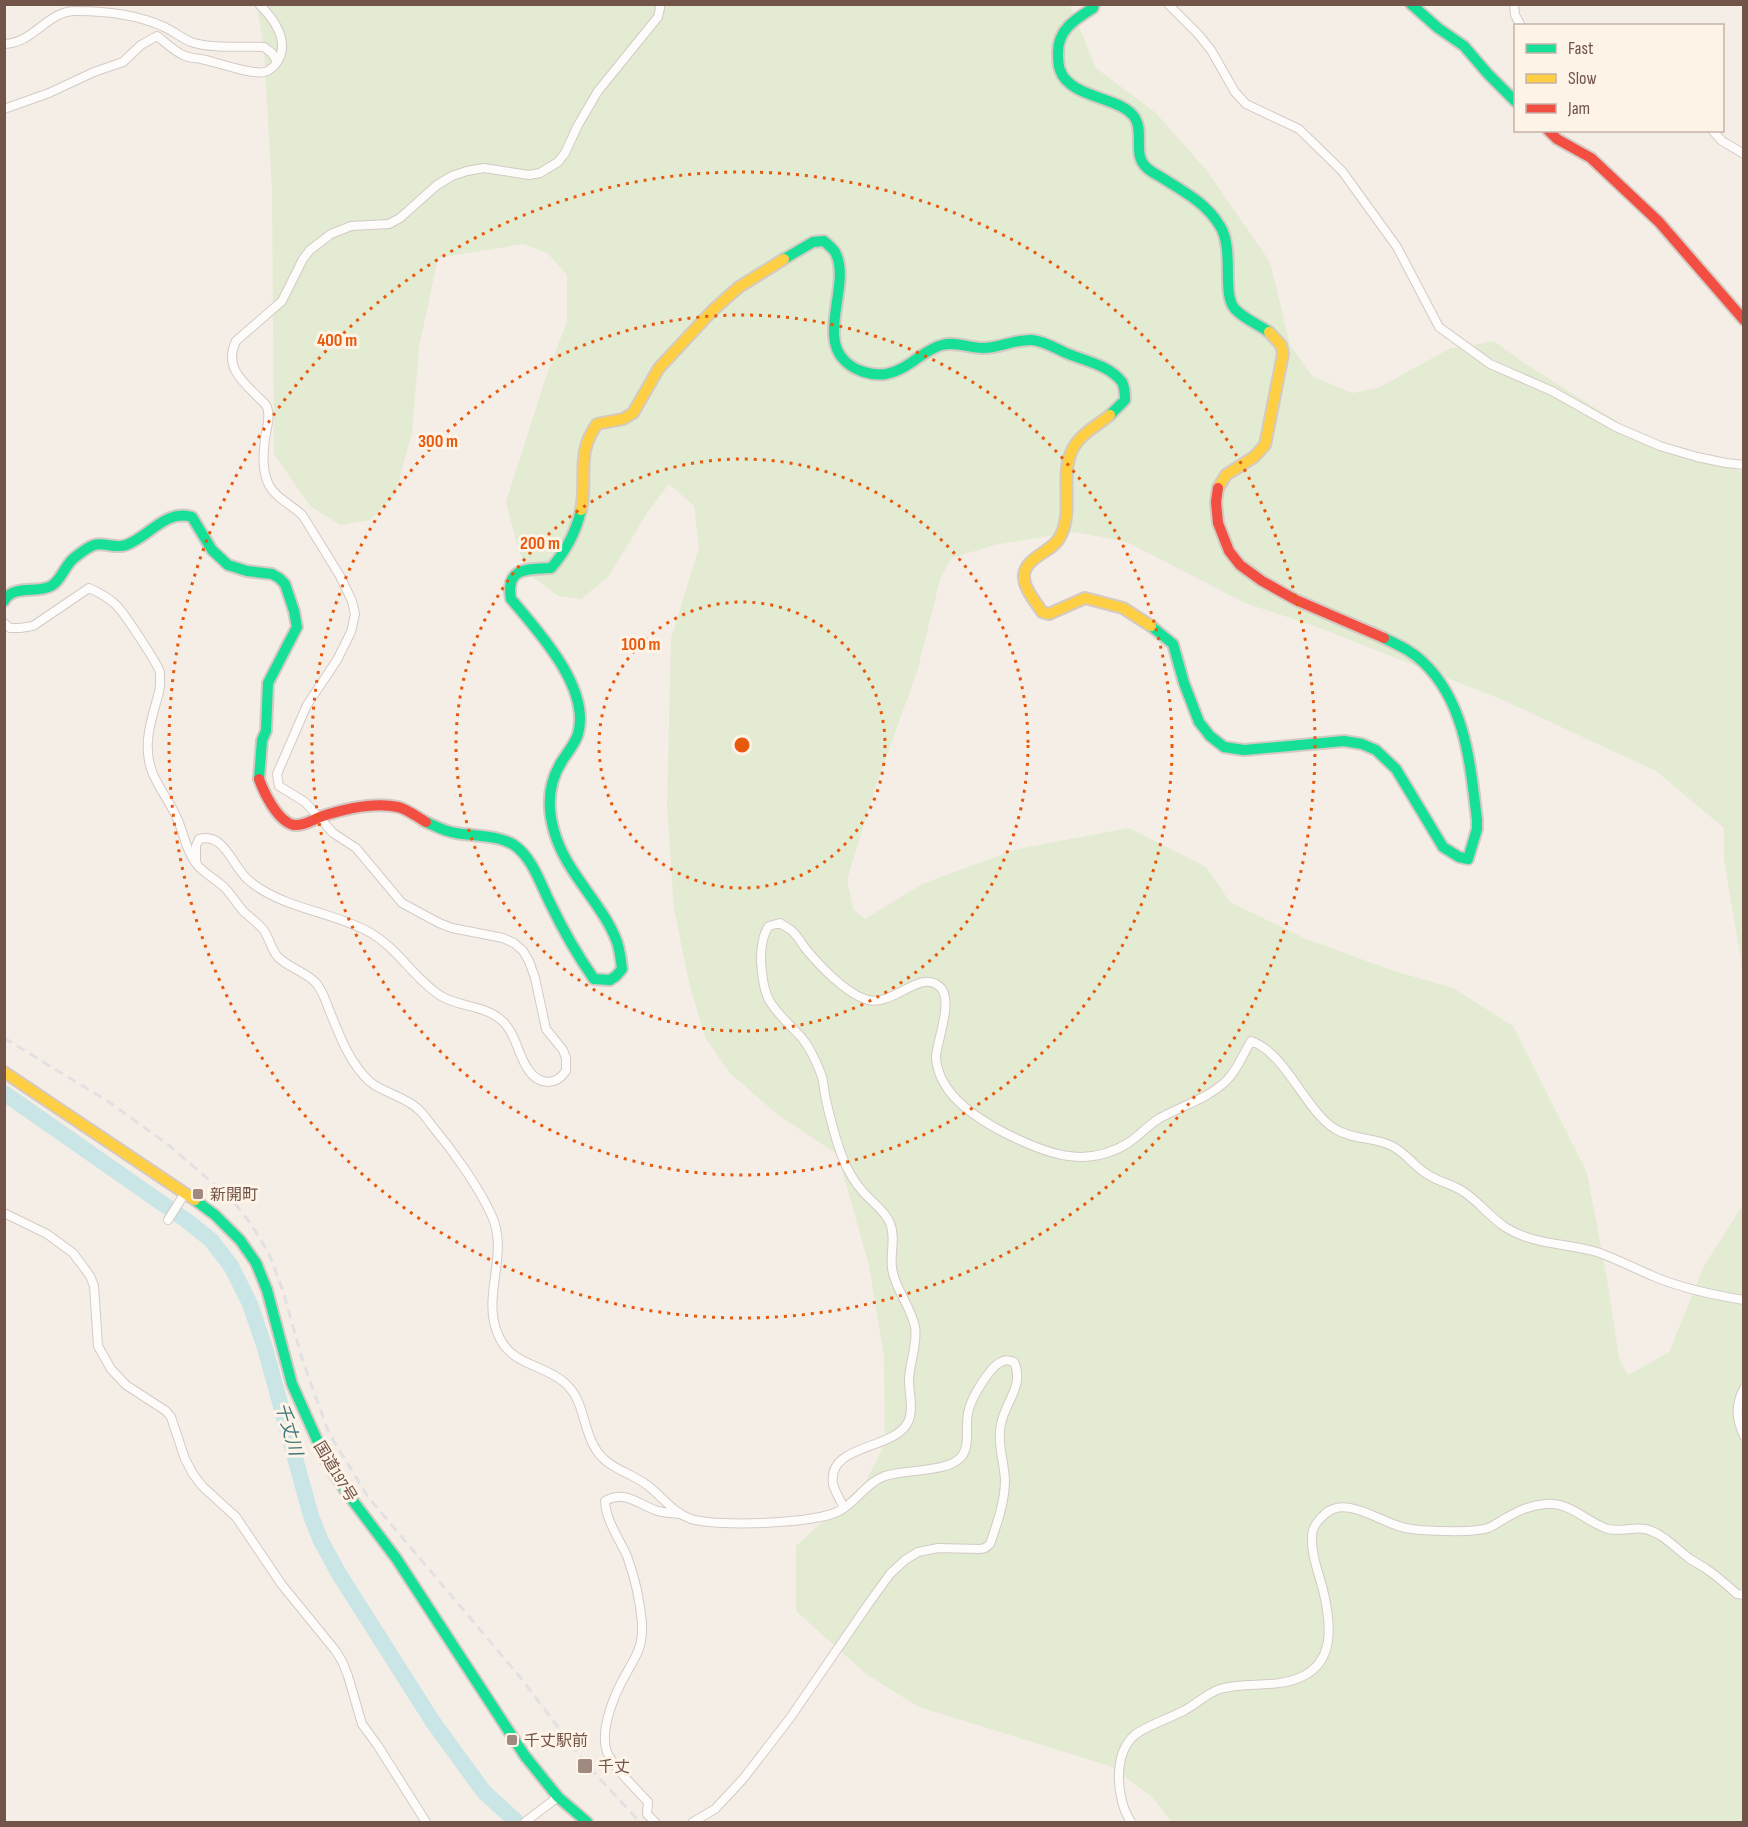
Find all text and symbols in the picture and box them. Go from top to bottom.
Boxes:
legend [1514,24,1724,132]
text: Fast [1568,38,1594,59]
text: Slow [1568,68,1597,89]
text: Jam [1567,98,1590,119]
text: 400 m [317,330,357,351]
text: 300 m [418,431,458,452]
text: 200 m [520,533,560,554]
text: 100 m [622,634,661,655]
centre of rings [732,735,752,755]
place label: 新開町 [210,1186,258,1205]
marker: 新開町 [191,1187,205,1201]
water label: 千丈川 [271,1400,307,1460]
street label: 国道197号 [309,1438,360,1505]
place label: 千丈駅前 [524,1732,588,1751]
marker: 千丈駅前 [505,1733,519,1747]
marker: 千丈 [576,1757,594,1775]
place label: 千丈 [598,1758,630,1777]

